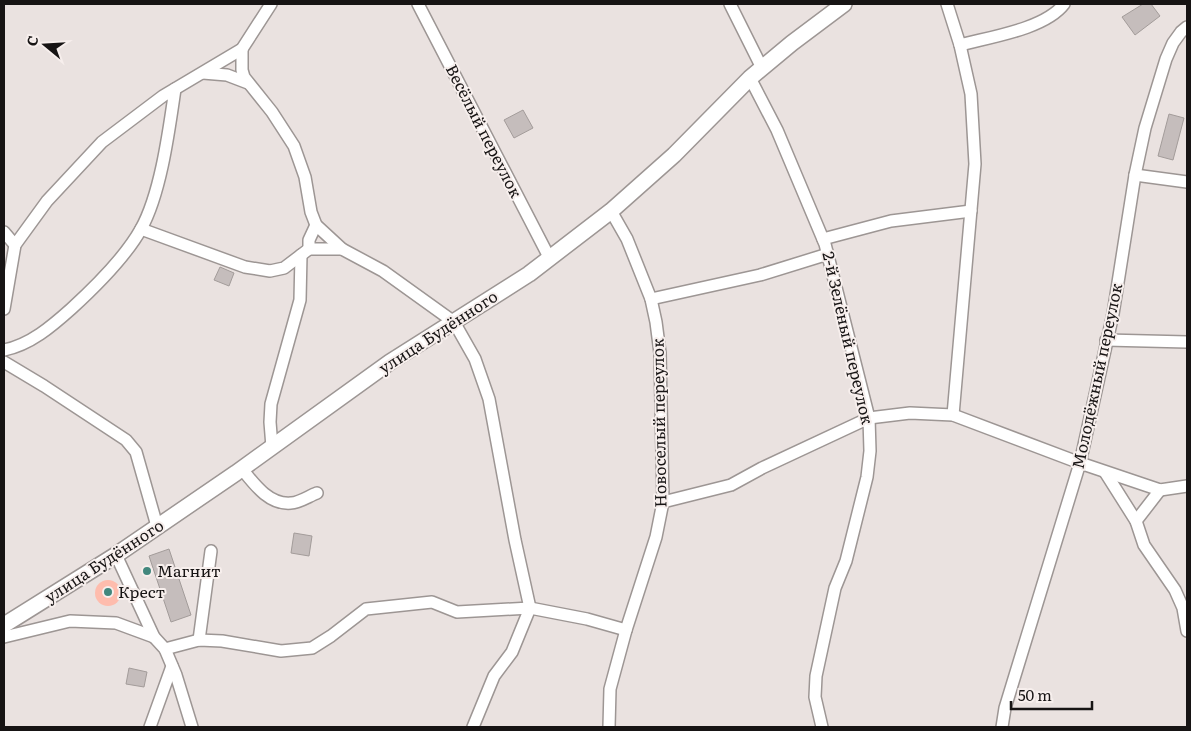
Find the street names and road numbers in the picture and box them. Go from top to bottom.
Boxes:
street label: Весёлый переулок [441,60,529,202]
street label: 2-й Зелёный переулок [817,249,881,427]
street label: Молодёжный переулок [1065,280,1128,471]
street label: улица Будённого [373,284,502,379]
street label: Новоселый переулок [645,338,671,508]
street label: улица Будённого [39,513,168,608]

